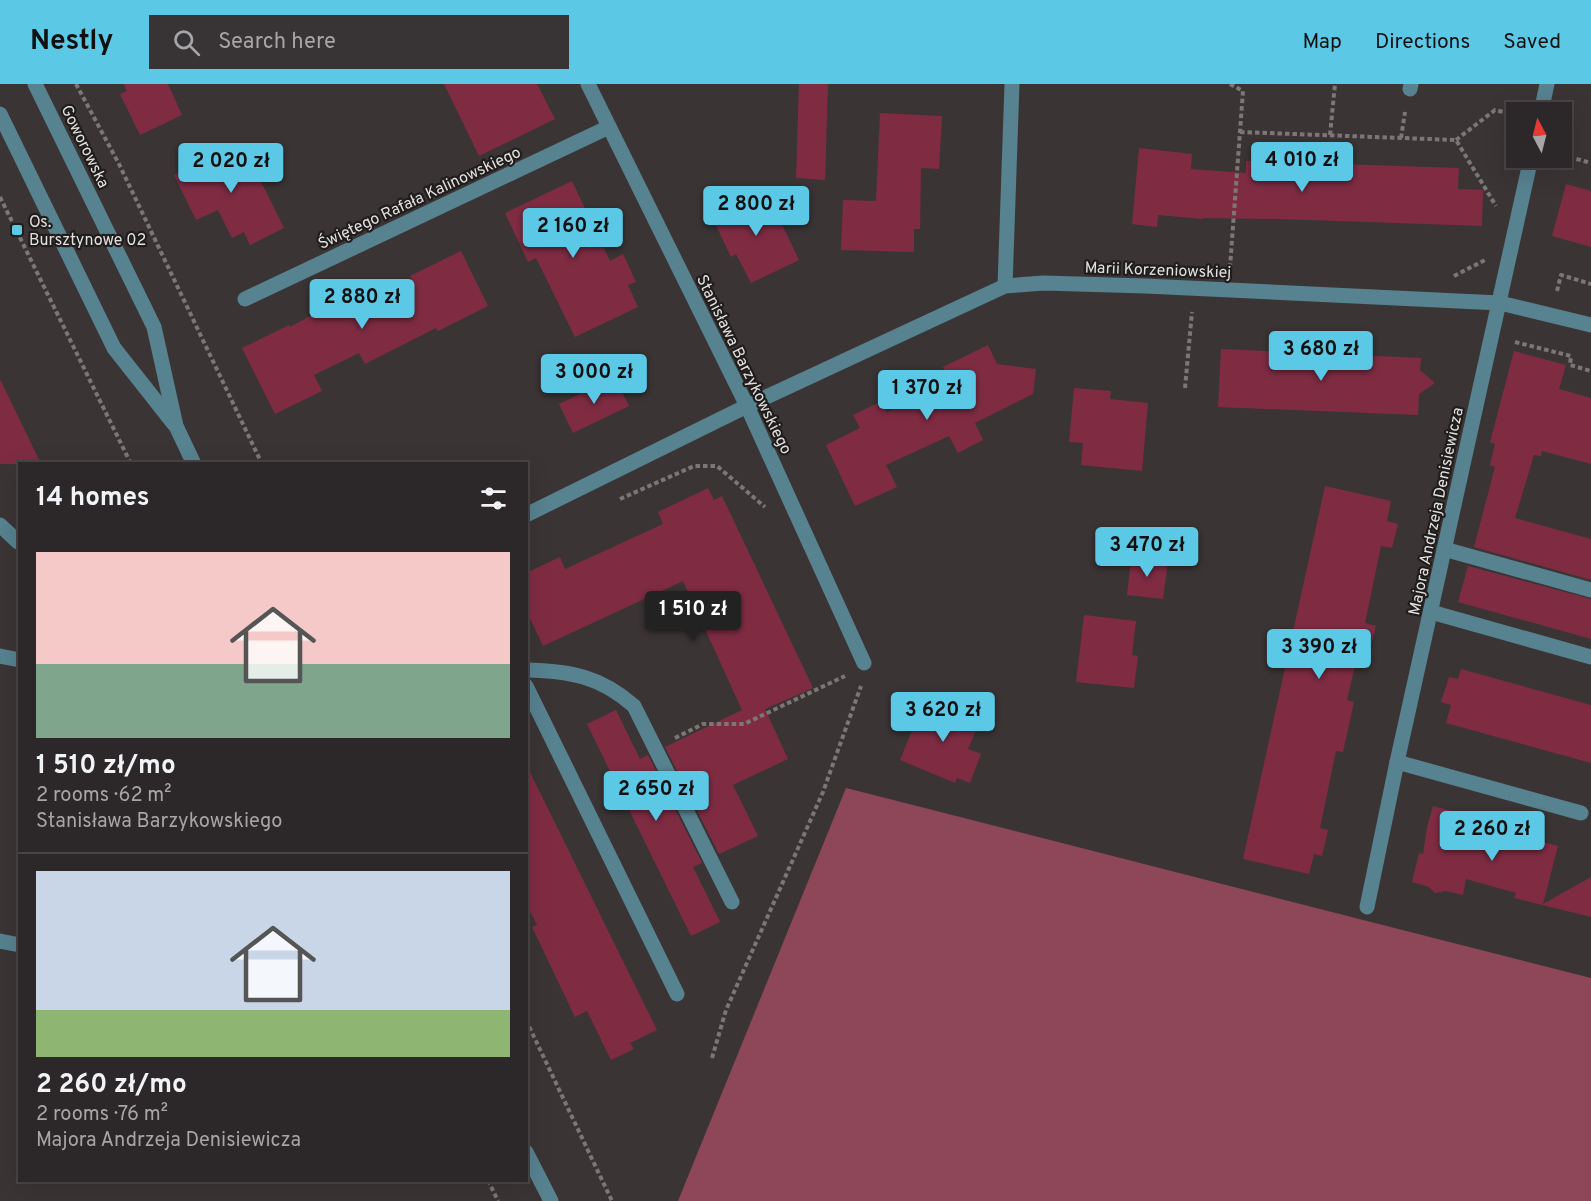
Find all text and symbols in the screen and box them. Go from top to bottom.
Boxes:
search box [149,15,569,69]
text: Nestly [30,24,113,60]
icon: search [170,26,203,59]
text: Search here [218,29,336,56]
text: Map [1302,29,1342,56]
text: Directions [1375,29,1470,56]
text: Saved [1503,29,1561,56]
street label: Goworowska [56,102,113,192]
north arrow [1506,102,1572,168]
map controls [1506,102,1572,168]
street label: Świętego Rafała Kalinowskiego [314,141,525,255]
pin: 4 010 zł [1240,142,1364,193]
pin: 2 020 zł [169,143,293,194]
text: 4 010 zł [1265,148,1339,174]
text: 2 020 zł [192,149,270,175]
pin: 2 800 zł [694,186,818,237]
text: 2 800 zł [717,192,795,218]
pin: 2 160 zł [511,208,635,259]
place label: Os. Bursztynowe 02 [29,213,146,251]
text: 2 160 zł [537,214,609,240]
marker: Os. Bursztynowe 02 [10,223,24,237]
street label: Marii Korzeniowskiej [1084,258,1232,284]
street label: Stanisława Barzykowskiego [691,272,795,458]
pin: 2 880 zł [300,279,424,330]
text: 2 880 zł [324,285,400,311]
pin: 3 680 zł [1259,331,1383,382]
text: 3 680 zł [1283,337,1359,363]
pin: 3 000 zł [532,354,656,405]
text: 3 000 zł [555,360,633,386]
pin: 1 370 zł [865,370,989,421]
text: 1 370 zł [892,376,962,402]
street label: Majora Andrzeja Denisiewicza [1405,406,1469,617]
text: 14 homes [36,482,150,515]
icon: filters [477,482,510,515]
pin: 3 470 zł [1085,527,1209,578]
text: 3 470 zł [1109,533,1185,559]
icon: home [219,591,327,699]
pin: 1 510 zł [631,591,755,642]
text: 1 510 zł [659,597,727,623]
pin: 3 390 zł [1257,629,1381,680]
text: 3 390 zł [1281,635,1357,661]
pin: 3 620 zł [881,692,1005,743]
text: 3 620 zł [905,698,981,724]
text: 1 510 zł/mo [36,750,176,783]
pin: 2 650 zł [594,771,718,822]
text: 2 650 zł [618,777,694,803]
text: 2 rooms · 62 m² [36,783,172,809]
text: Stanisława Barzykowskiego [36,809,282,835]
pin: 2 260 zł [1430,811,1554,862]
text: 2 260 zł [1454,817,1530,843]
icon: home [219,910,327,1018]
text: 2 260 zł/mo [36,1069,187,1102]
text: 2 rooms · 76 m² [36,1102,168,1128]
text: Majora Andrzeja Denisiewicza [36,1128,301,1154]

